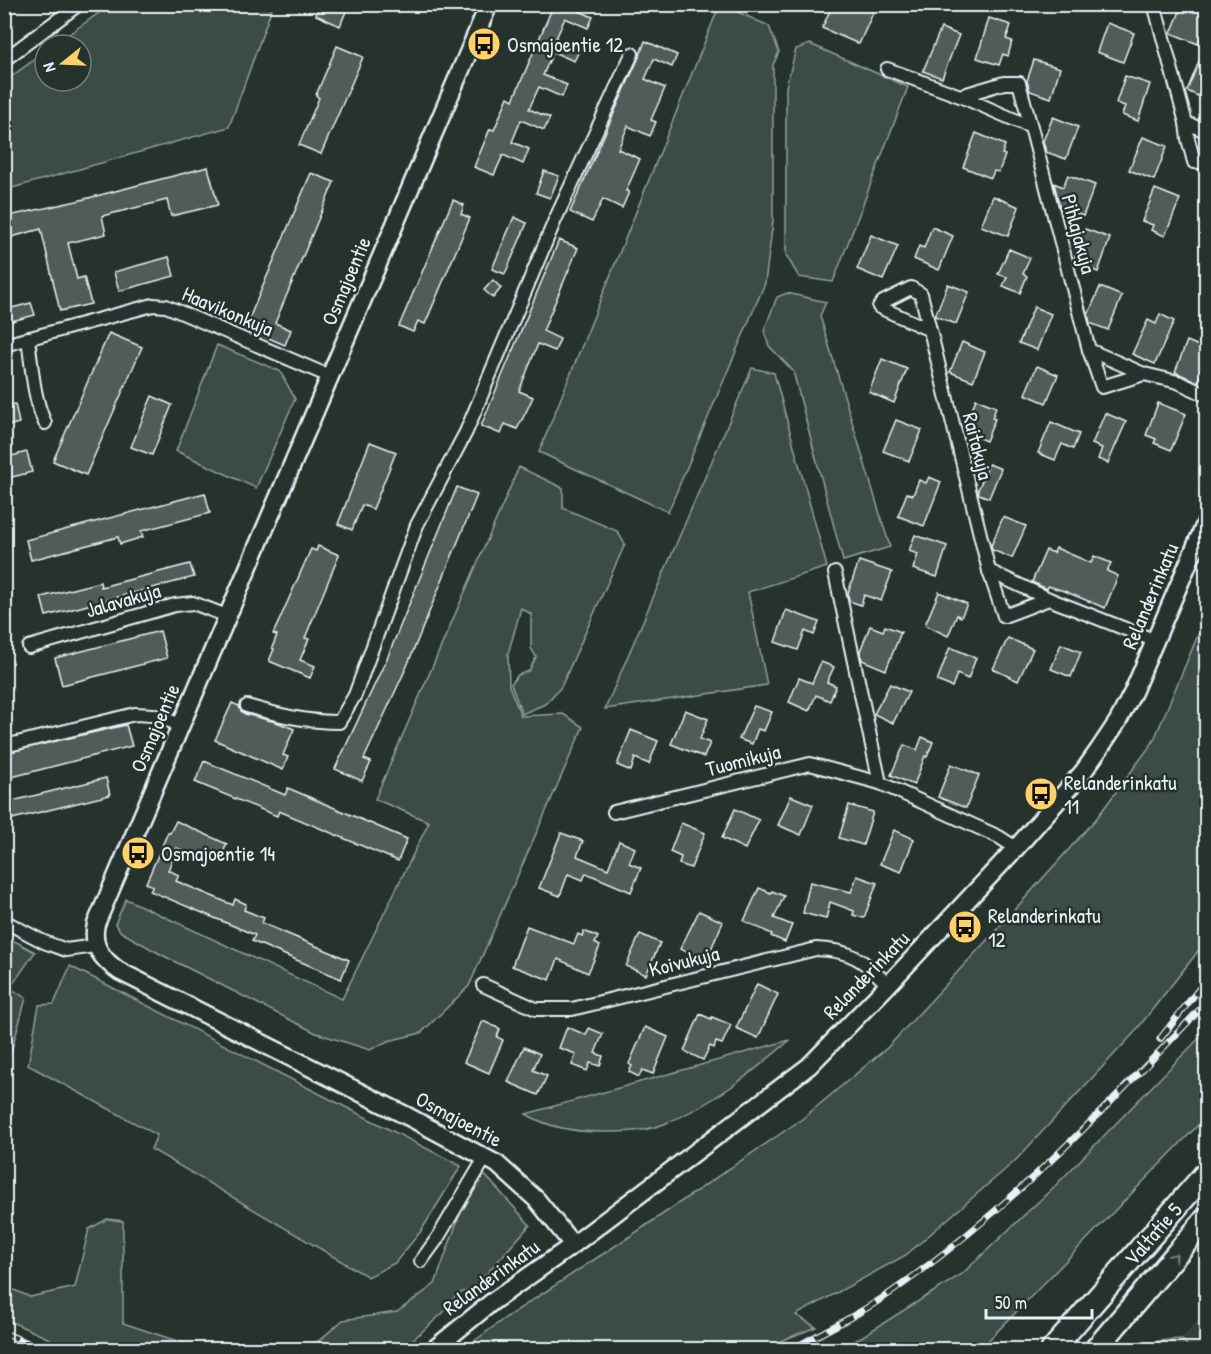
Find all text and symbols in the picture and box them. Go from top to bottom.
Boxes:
bus stop icon: Osmajoentie 12 [466,26,502,62]
place label: Osmajoentie 12 [507,30,623,59]
north arrow [33,33,93,93]
text: N [37,60,61,75]
street label: Pihlajakuja [1055,191,1103,277]
street label: Osmajoentie [314,232,378,330]
street label: Haavikonkuja [178,279,278,343]
street label: Raitakuja [956,409,1000,483]
street label: Relanderinkatu [1115,538,1186,653]
street label: Jalavakuja [82,575,164,625]
street label: Osmajoentie [123,679,187,777]
street label: Tuomikuja [703,737,783,783]
place label: Relanderinkatu 11 [1064,768,1177,821]
bus stop icon: Relanderinkatu 11 [1023,776,1059,812]
bus stop icon: Osmajoentie 14 [120,835,156,871]
place label: Osmajoentie 14 [161,839,275,868]
place label: Relanderinkatu 12 [988,901,1101,954]
bus stop icon: Relanderinkatu 12 [947,909,983,945]
street label: Relanderinkatu [816,924,916,1026]
street label: Koivukuja [646,938,722,984]
street label: Osmajoentie [411,1084,507,1154]
street label: Valtatie 5 [1117,1196,1189,1272]
street label: Relanderinkatu [437,1232,546,1322]
one-way arrow [1166,1253,1177,1264]
scale bar [986,1282,1092,1320]
text: 50 m [995,1290,1027,1315]

